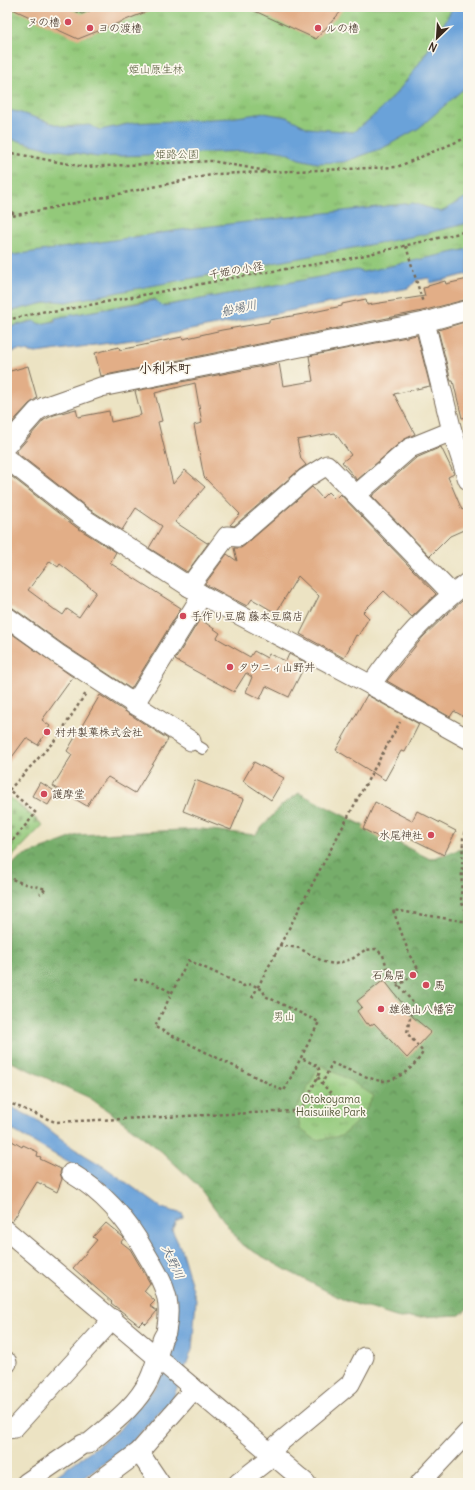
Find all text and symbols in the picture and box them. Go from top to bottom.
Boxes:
place label: ヌの櫓 [27,15,60,29]
marker: ヌの櫓 [63,17,73,27]
north arrow [417,18,457,58]
place label: ヨの渡櫓 [98,21,142,35]
place label: ルの櫓 [326,21,359,35]
marker: ヨの渡櫓 [85,23,95,33]
marker: ルの櫓 [313,23,323,33]
text: N [426,39,439,55]
park label: 姫山原生林 [129,62,184,76]
park label: 姫路公園 [155,147,199,161]
street label: 千姫の小径 [208,258,264,282]
water label: 船場川 [220,296,258,319]
district label: 小利木町 [139,360,191,377]
place label: 手作り豆腐 藤本豆腐店 [191,609,304,623]
marker: 手作り豆腐 藤本豆腐店 [178,611,188,621]
place label: タウニィ山野井 [238,660,315,674]
marker: タウニィ山野井 [225,662,235,672]
place label: 村井製菓株式会社 [55,725,143,739]
marker: 村井製菓株式会社 [42,727,52,737]
place label: 護摩堂 [52,787,85,801]
marker: 護摩堂 [39,789,49,799]
place label: 水尾神社 [379,828,423,842]
marker: 水尾神社 [426,830,436,840]
place label: 石鳥居 [372,968,405,982]
marker: 石鳥居 [408,970,418,980]
place label: 馬 [434,978,445,992]
marker: 馬 [421,980,431,990]
place label: 雄徳山八幡宮 [389,1002,455,1016]
marker: 雄徳山八幡宮 [376,1004,386,1014]
park label: 男山 [273,1009,295,1023]
park label: Otokoyama Haisuiike Park [296,1092,366,1119]
water label: 大野川 [159,1242,188,1281]

